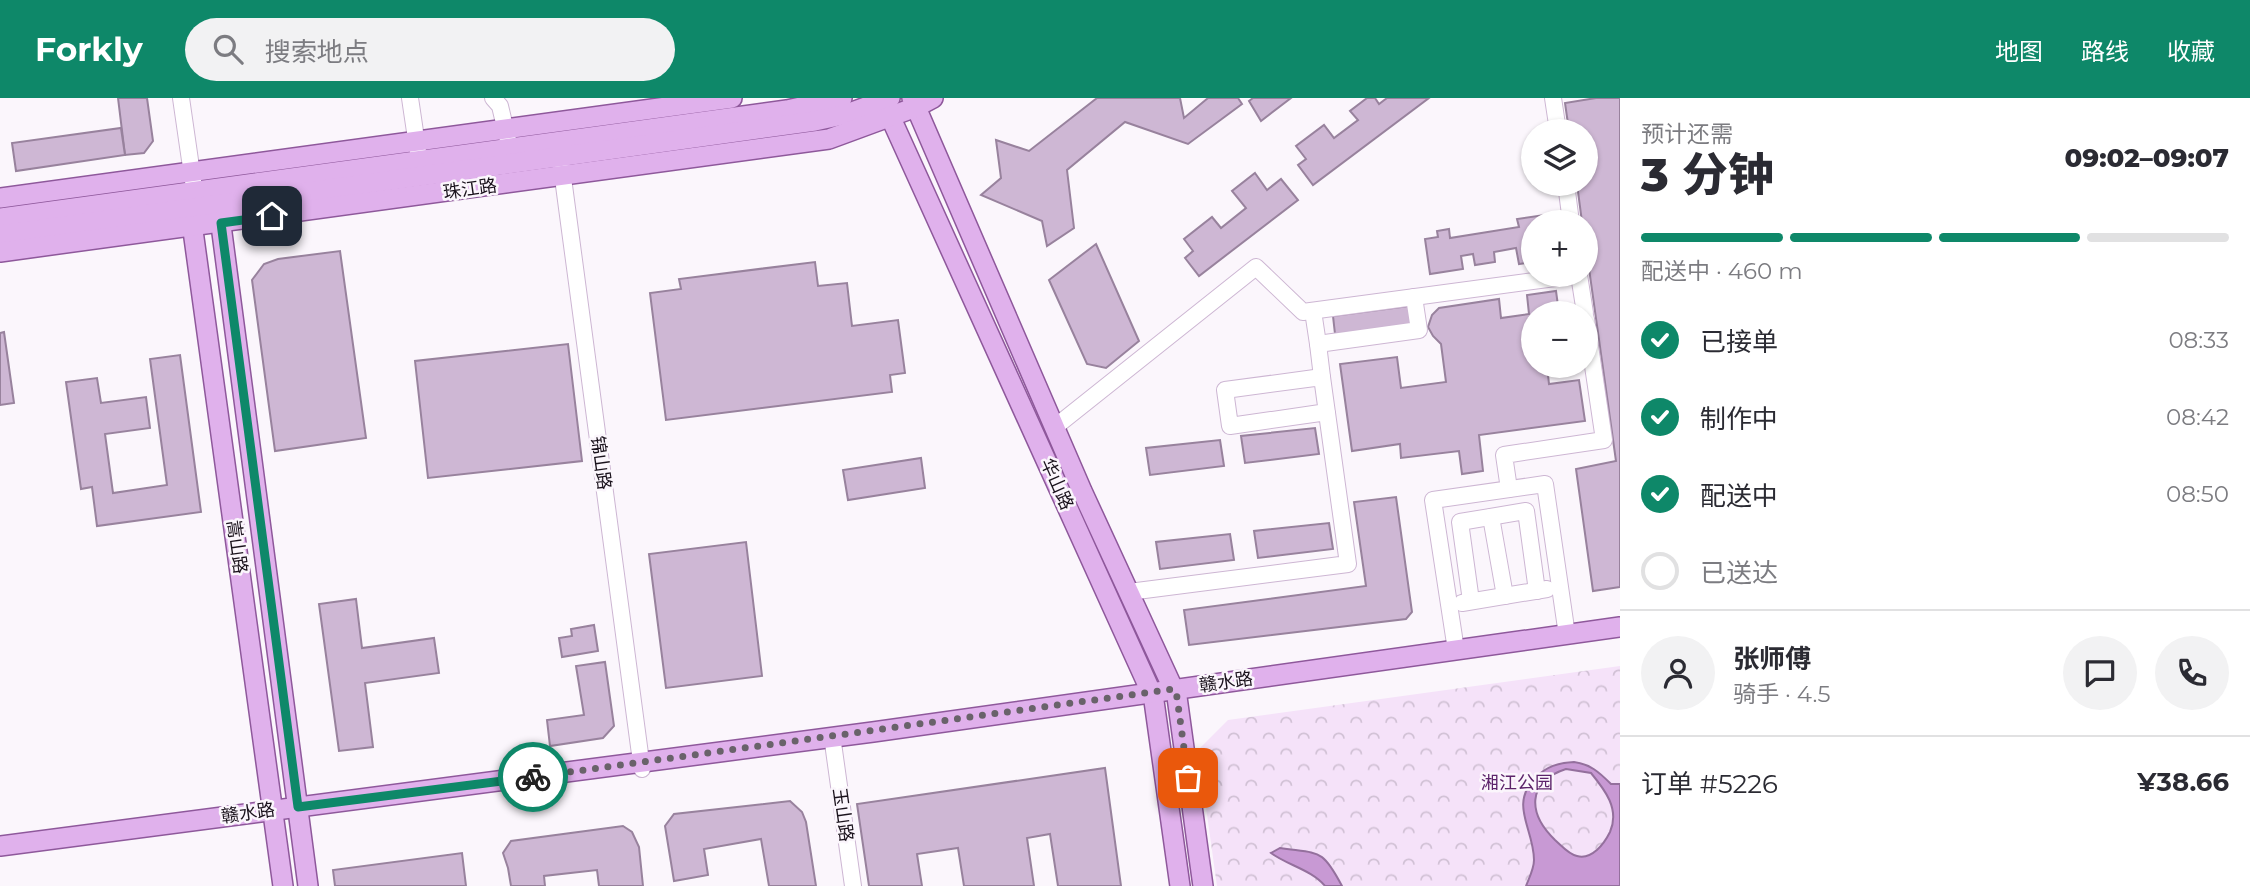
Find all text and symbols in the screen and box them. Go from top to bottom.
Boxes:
search box [185,18,675,81]
text: Forkly [35,29,143,69]
icon: search [209,30,247,68]
text: 搜索地点 [265,36,369,68]
text: 地图 [1995,37,2043,66]
text: 路线 [2081,37,2129,66]
text: 收藏 [2167,37,2215,66]
map controls [1521,119,1598,378]
button: layers [1521,119,1598,196]
text: 预计还需 [1641,120,1733,148]
text: 09:02–09:07 [2065,142,2229,174]
text: 3 分钟 [1641,146,1774,203]
street label: 珠江路 [442,174,498,204]
pin [242,186,302,246]
icon: home [253,197,291,235]
button: + [1521,210,1598,287]
text: 配送中 · 460 m [1641,257,1803,285]
button: − [1521,301,1598,378]
icon: check [1641,321,1679,359]
text: 已接单 [1700,326,1778,358]
text: 08:33 [2168,326,2229,354]
icon: check [1641,398,1679,436]
text: 制作中 [1700,403,1778,435]
text: 08:42 [2166,403,2229,431]
street label: 锦山路 [586,435,616,491]
street label: 华山路 [1036,455,1078,513]
icon: check [1641,475,1679,513]
text: 配送中 [1700,480,1778,512]
text: 08:50 [2166,480,2229,508]
street label: 嵩山路 [222,519,252,575]
text: 已送达 [1700,557,1778,589]
button: person [1641,636,1715,710]
button: chat [2063,636,2137,710]
button: phone [2155,636,2229,710]
text: 张师傅 [1733,643,1811,675]
street label: 赣水路 [1198,667,1254,697]
text: 骑手 · 4.5 [1733,680,1830,708]
courier [498,742,568,812]
pin [1158,748,1218,808]
icon: bike [514,758,552,796]
icon: bag [1169,759,1207,797]
text: ¥38.66 [2137,766,2229,798]
text: 订单 #5226 [1641,768,1778,800]
park label: 湘江公园 [1481,772,1553,794]
street label: 玉山路 [828,787,858,843]
street label: 赣水路 [220,798,276,828]

